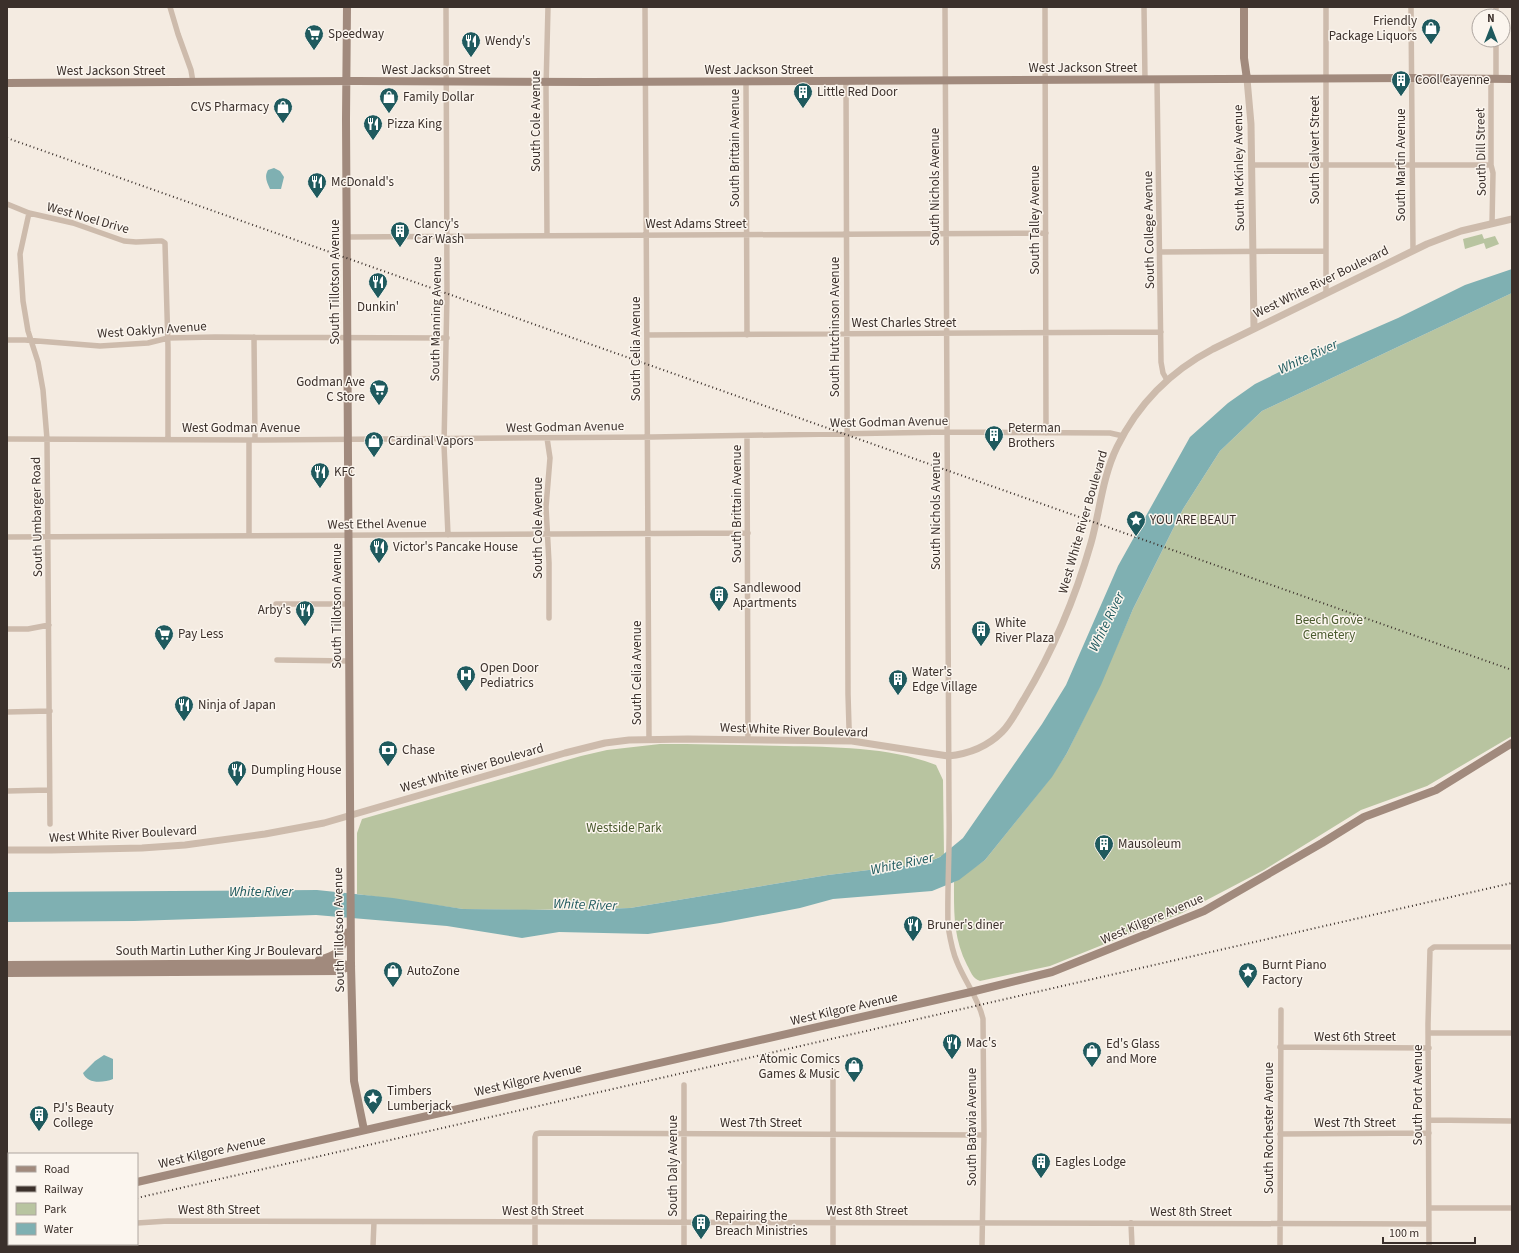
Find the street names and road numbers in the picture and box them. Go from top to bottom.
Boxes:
street label: West Jackson Street [1029,59,1138,77]
street label: West Jackson Street [382,61,491,79]
street label: West Jackson Street [705,61,814,79]
street label: West Jackson Street [57,62,166,80]
street label: South Cole Avenue [527,70,545,172]
street label: South Brittain Avenue [726,89,744,207]
street label: South Calvert Street [1306,95,1324,204]
street label: South McKinley Avenue [1229,104,1249,232]
street label: South Dill Street [1471,107,1491,196]
street label: South Martin Avenue [1392,108,1410,222]
street label: South Nichols Avenue [926,128,944,246]
street label: South Talley Avenue [1026,165,1044,275]
street label: South College Avenue [1139,171,1159,289]
street label: West Noel Drive [45,198,131,238]
street label: West Adams Street [645,215,747,233]
street label: South Tillotson Avenue [326,219,344,345]
street label: West White River Boulevard [1250,241,1392,323]
street label: South Manning Avenue [426,256,446,382]
street label: South Hutchinson Avenue [826,257,844,397]
street label: South Celia Avenue [627,297,645,401]
street label: West Charles Street [852,314,957,332]
street label: West Oaklyn Avenue [97,317,207,343]
street label: West Godman Avenue [830,412,948,432]
street label: West Godman Avenue [506,417,624,437]
street label: West Godman Avenue [182,419,300,437]
street label: South Brittain Avenue [728,445,746,563]
street label: West White River Boulevard [1054,448,1112,596]
street label: South Nichols Avenue [927,452,945,570]
street label: South Umbarger Road [27,457,47,577]
street label: South Cole Avenue [529,477,547,579]
street label: West Ethel Avenue [327,514,427,534]
street label: South Tillotson Avenue [328,543,346,669]
street label: South Celia Avenue [628,621,646,725]
street label: West White River Boulevard [720,718,868,742]
street label: West White River Boulevard [398,739,546,797]
street label: West White River Boulevard [48,821,198,847]
street label: South Tillotson Avenue [329,867,349,993]
street label: West Kilgore Avenue [1098,889,1206,949]
street label: South Martin Luther King Jr Boulevard [115,942,323,960]
street label: West Kilgore Avenue [788,988,900,1030]
street label: West 6th Street [1314,1028,1397,1046]
street label: South Port Avenue [1409,1045,1427,1145]
street label: West Kilgore Avenue [472,1059,584,1101]
street label: South Rochester Avenue [1260,1062,1278,1194]
street label: South Batavia Avenue [963,1068,981,1186]
street label: West 7th Street [720,1114,803,1132]
street label: West 7th Street [1314,1114,1397,1132]
street label: South Daly Avenue [664,1115,682,1217]
street label: West Kilgore Avenue [156,1131,268,1173]
street label: West 8th Street [178,1201,261,1219]
street label: West 8th Street [502,1202,585,1220]
street label: West 8th Street [826,1202,909,1220]
street label: West 8th Street [1150,1203,1233,1221]

